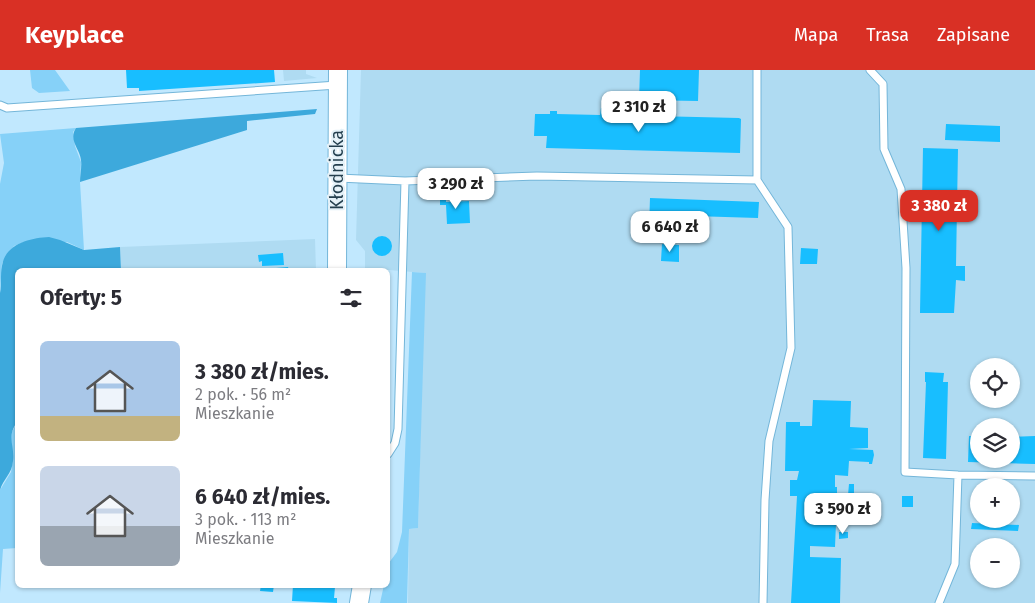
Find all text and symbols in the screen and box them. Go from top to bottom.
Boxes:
text: Keyplace [25,21,124,49]
text: Mapa [794,24,838,46]
text: Trasa [866,24,909,46]
text: Zapisane [937,24,1010,46]
pin: 2 310 zł [587,90,691,133]
text: 2 310 zł [612,97,666,116]
street label: Kłodnicka [326,130,348,210]
pin: 3 290 zł [404,168,508,210]
text: 3 290 zł [428,174,484,193]
pin: 3 380 zł [887,190,991,232]
text: 3 380 zł [911,196,967,215]
pin: 6 640 zł [618,210,722,253]
text: 6 640 zł [642,217,698,236]
icon: filters [337,284,365,312]
text: Oferty: 5 [40,285,122,311]
map controls [970,358,1020,588]
button: locate [970,358,1020,408]
text: 3 380 zł/mies. [195,359,329,385]
icon: home [80,361,140,421]
text: 2 pok. · 56 m² [195,385,291,404]
text: Mieszkanie [195,404,274,423]
button: layers [970,418,1020,468]
button: + [970,478,1020,528]
text: 6 640 zł/mies. [195,484,330,510]
icon: home [80,486,140,546]
pin: 3 590 zł [791,492,895,535]
text: 3 590 zł [815,499,871,518]
text: 3 pok. · 113 m² [195,510,296,529]
text: Mieszkanie [195,529,274,548]
button: − [970,538,1020,588]

